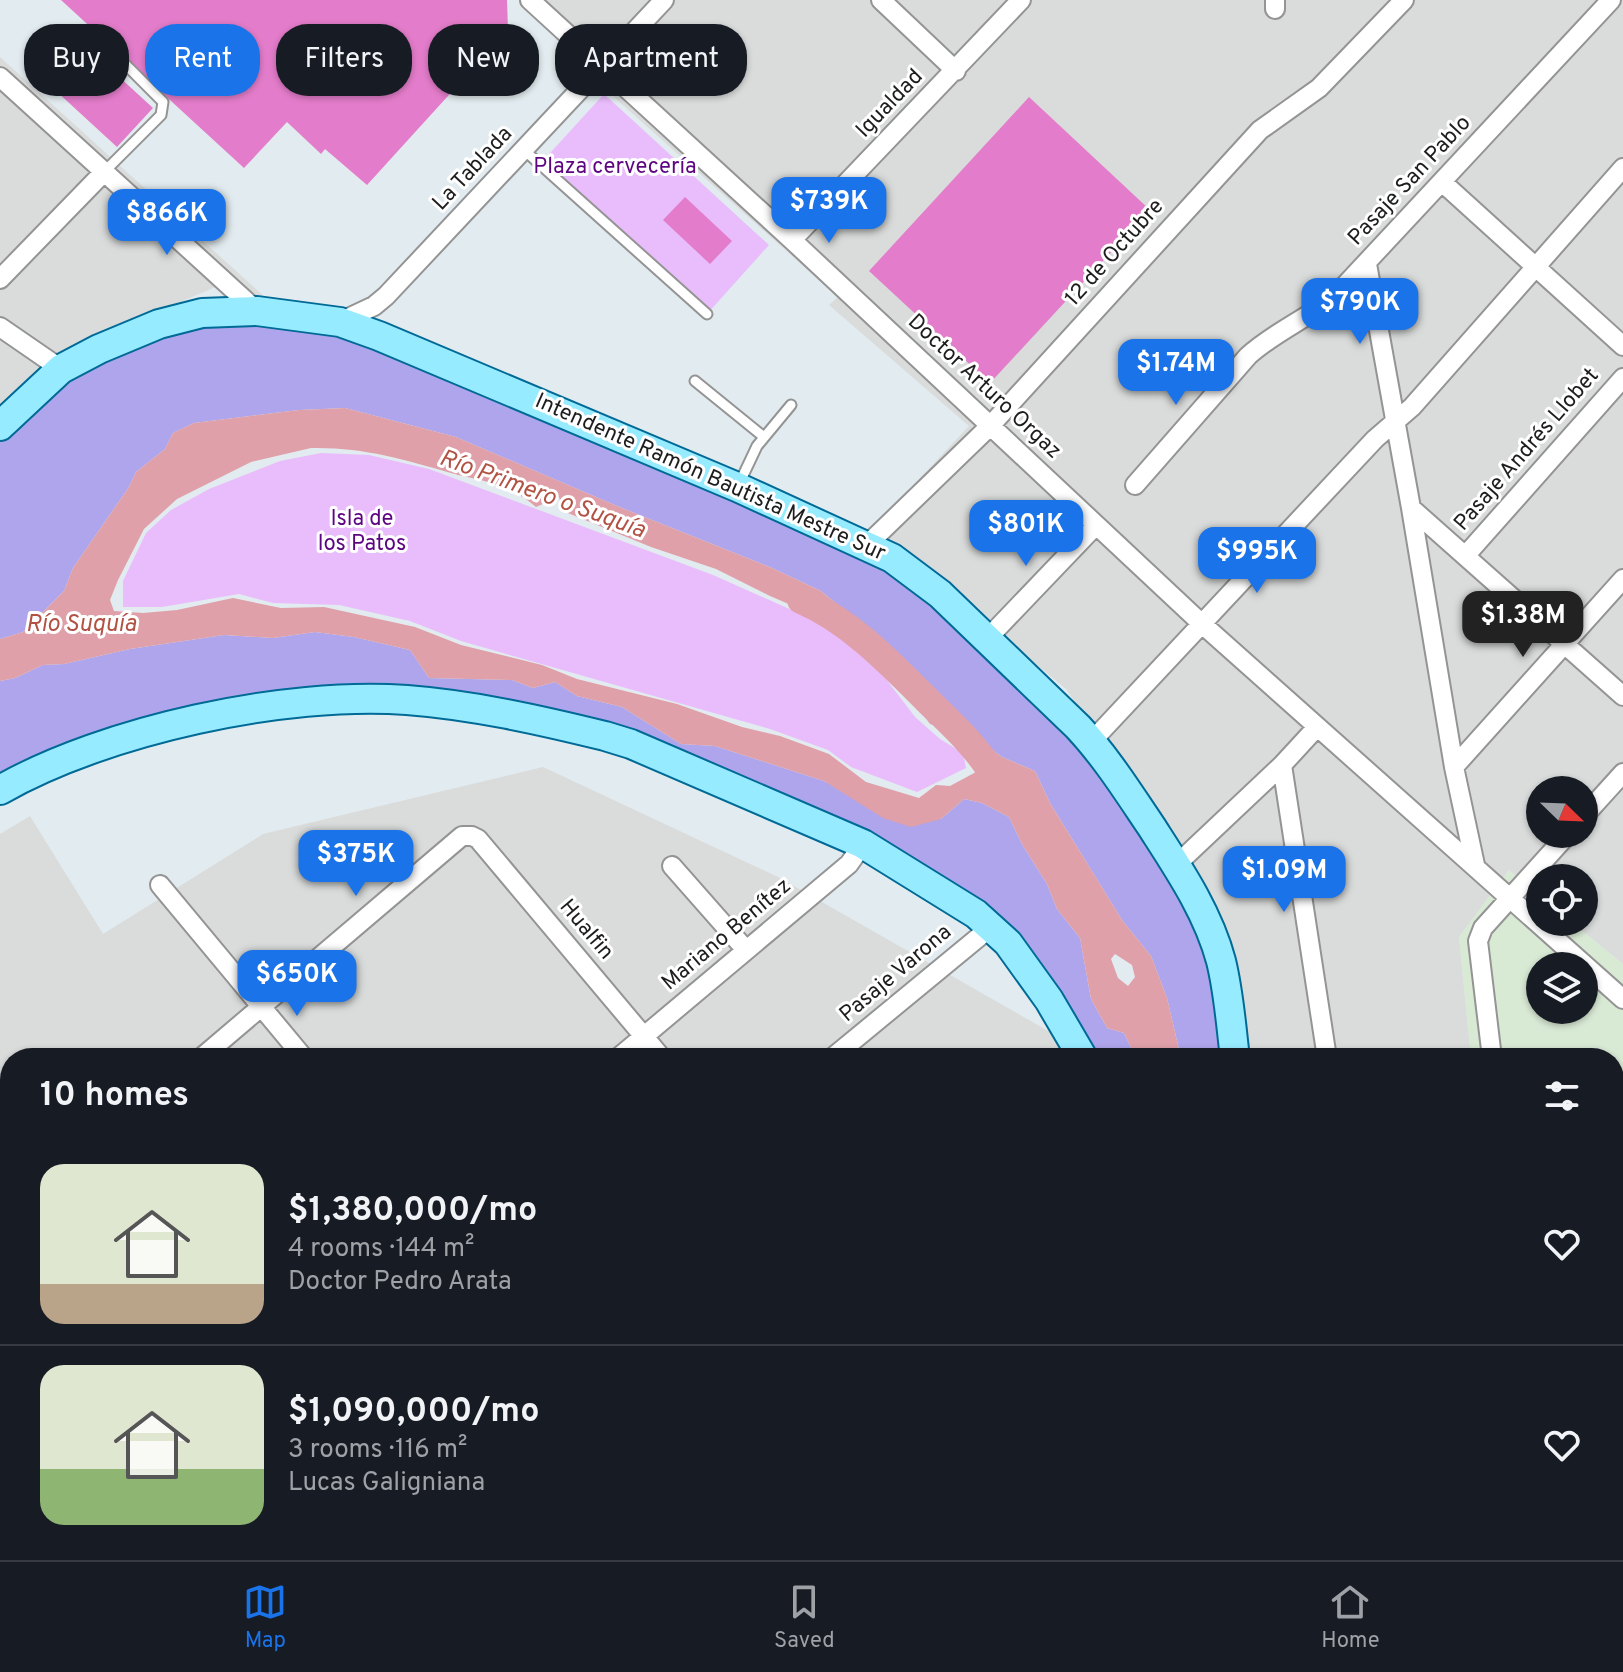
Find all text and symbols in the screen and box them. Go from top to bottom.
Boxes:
chip: Buy [24,24,129,96]
chip: Rent [145,24,260,96]
chip: Filters [276,24,412,96]
chip: New [428,24,539,96]
chip: Apartment [555,24,747,96]
street label: Igualdad [851,64,929,144]
street label: Pasaje San Pablo [1343,110,1477,252]
street label: La Tablada [427,121,519,217]
park label: Plaza cervecería [533,154,697,181]
pin: $739K [773,177,885,245]
text: $739K [789,186,869,219]
pin: $866K [111,189,223,257]
street label: 12 de Octubre [1060,194,1170,312]
text: $866K [126,198,208,231]
pin: $790K [1304,278,1416,346]
text: $790K [1319,287,1401,320]
street label: Doctor Arturo Orgaz [902,309,1066,465]
pin: $1.74M [1111,339,1241,407]
text: $1.74M [1136,348,1216,381]
street label: Pasaje Andrés Llobet [1449,363,1605,537]
street label: Intendente Ramón Bautista Mestre Sur [531,388,890,568]
water label: Río Primero o Suquía [435,444,650,546]
pin: $801K [970,500,1082,568]
park label: Isla de los Patos [318,506,406,558]
text: $801K [987,509,1065,542]
pin: $995K [1201,527,1313,595]
text: $995K [1216,536,1298,569]
pin: $1.38M [1458,591,1588,659]
text: $1.38M [1480,600,1566,633]
water label: Río Suquía [26,610,137,640]
north arrow [1526,776,1598,848]
map controls [1526,776,1598,1024]
pin: $375K [300,830,412,898]
text: $375K [316,839,396,872]
pin: $1.09M [1219,846,1349,914]
text: $1.09M [1241,855,1327,888]
button: locate [1526,864,1598,936]
street label: Mariano Benítez [657,873,797,997]
street label: Hualfin [553,894,619,966]
street label: Pasaje Varona [834,919,958,1029]
pin: $650K [241,950,353,1018]
button: layers [1526,952,1598,1024]
text: $650K [255,959,339,992]
icon: filters [1540,1074,1584,1118]
text: 10 homes [40,1075,189,1118]
text: $1,380,000/mo [288,1190,537,1233]
icon: home [104,1196,200,1292]
icon: heart [1540,1222,1584,1266]
text: 4 rooms · 144 m² [288,1233,474,1266]
text: Doctor Pedro Arata [288,1266,512,1299]
text: $1,090,000/mo [288,1391,539,1434]
icon: home [104,1397,200,1493]
icon: heart [1540,1423,1584,1467]
text: 3 rooms · 116 m² [288,1434,467,1467]
text: Lucas Galigniana [288,1467,485,1500]
tab: Map [243,1580,287,1655]
tab: Saved [774,1580,835,1655]
tab: Home [1321,1580,1380,1655]

